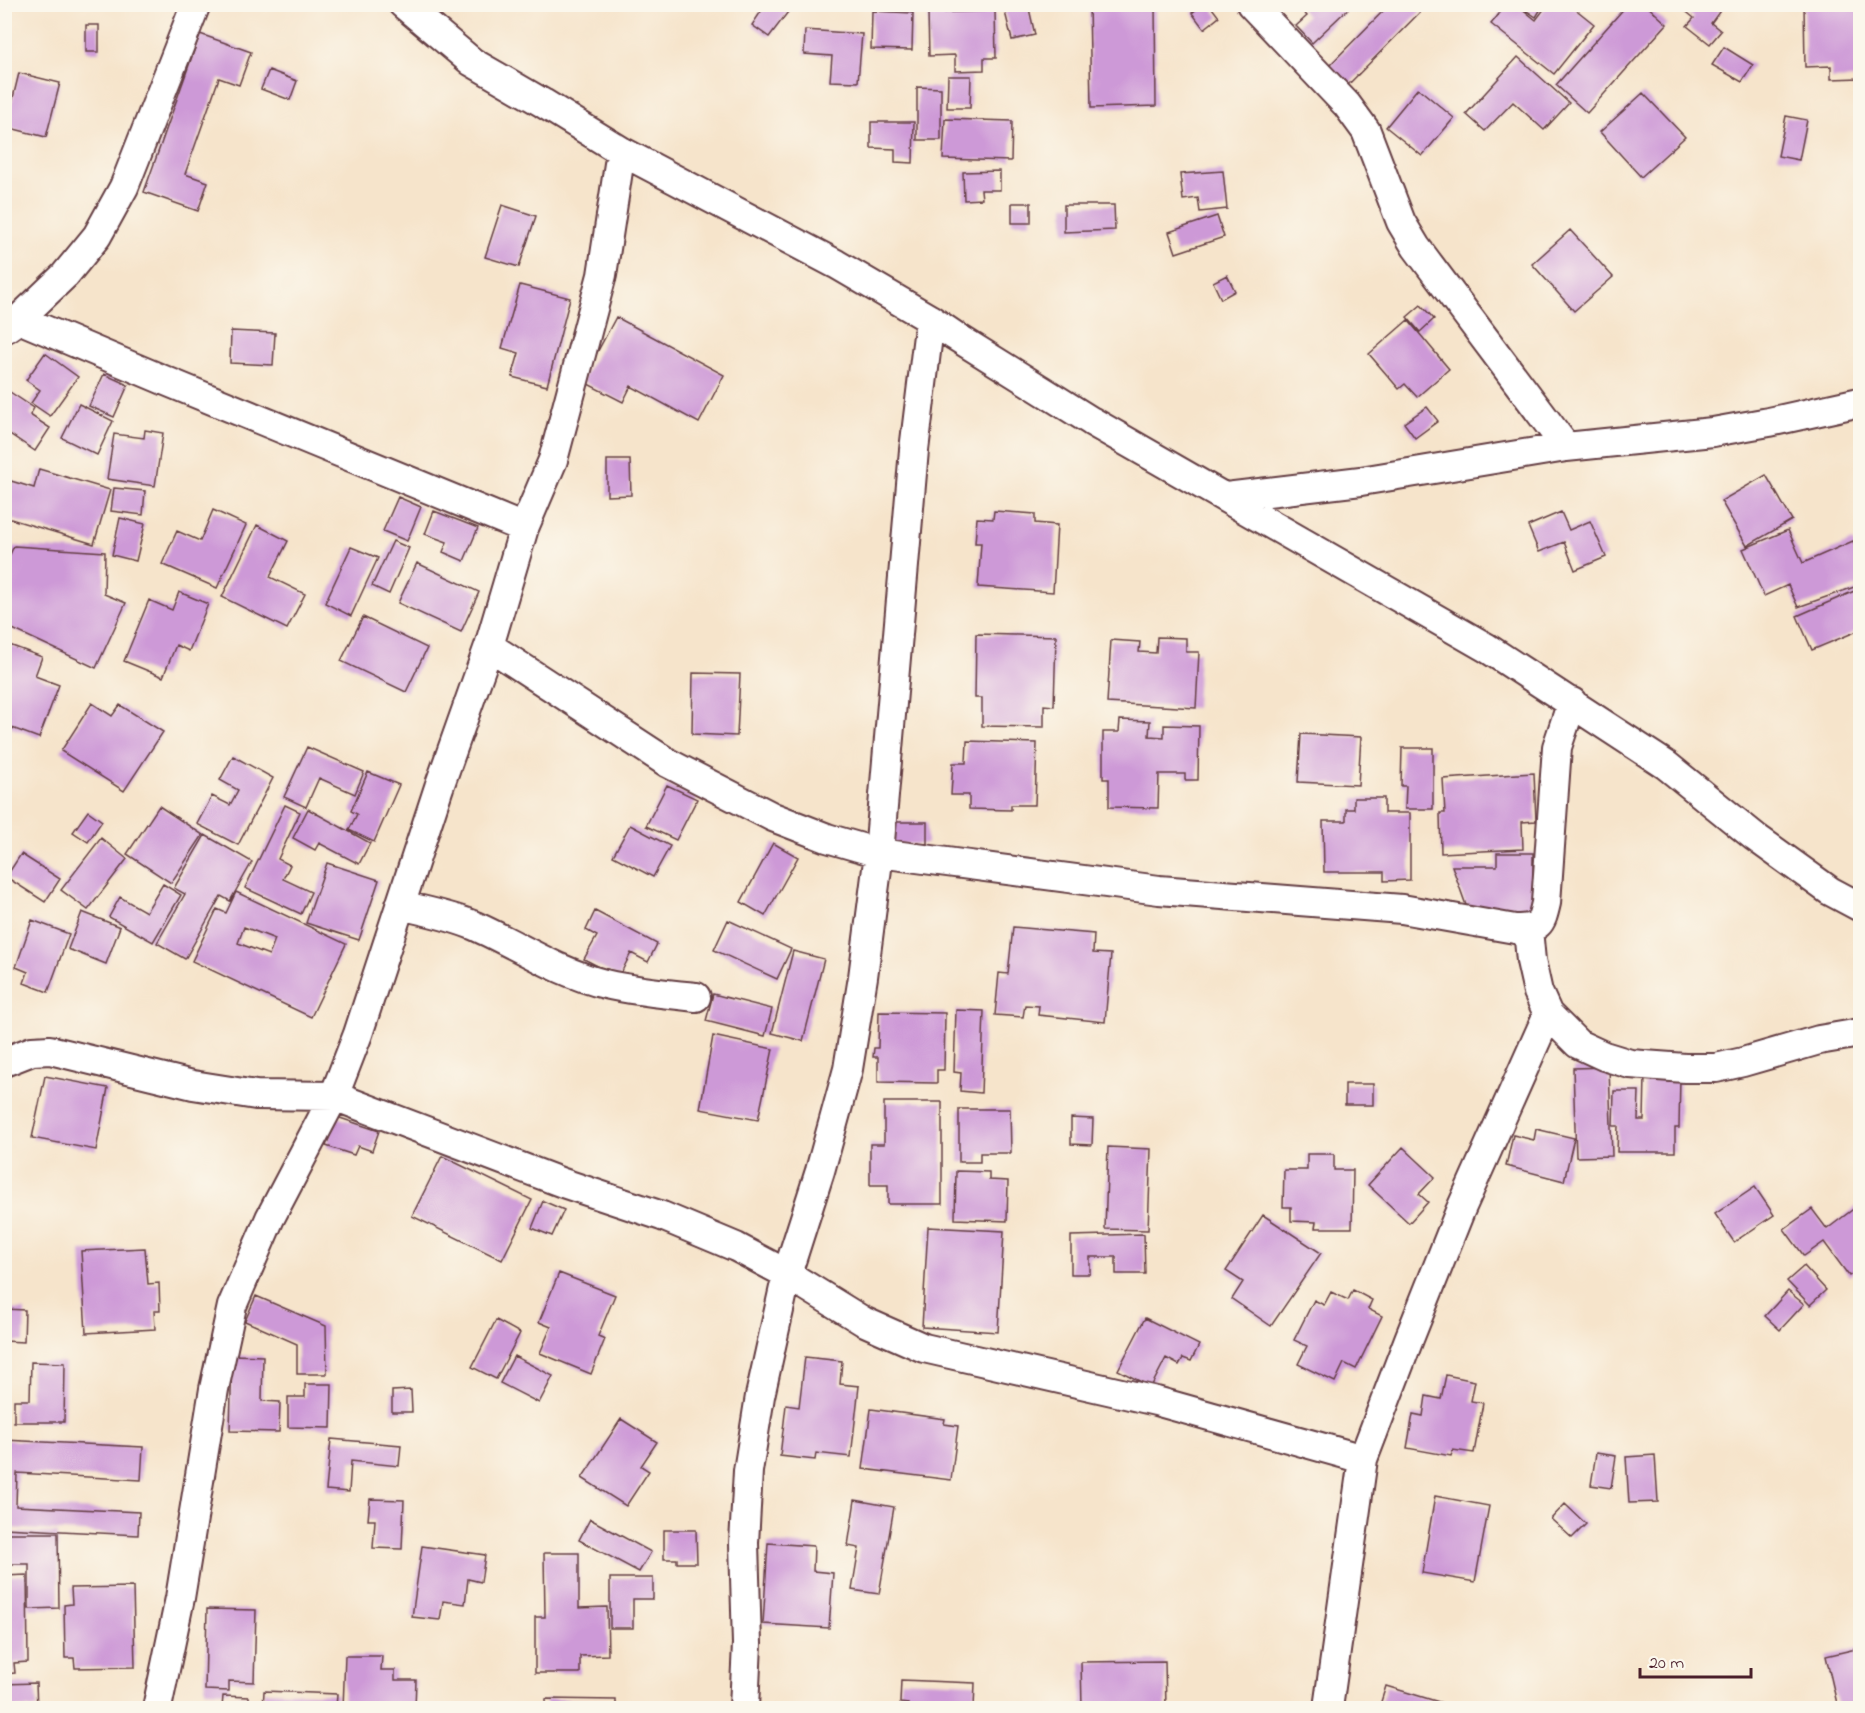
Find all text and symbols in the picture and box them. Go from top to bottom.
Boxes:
scale bar [1640,1641,1751,1679]
text: 20 m [1649,1651,1684,1677]

